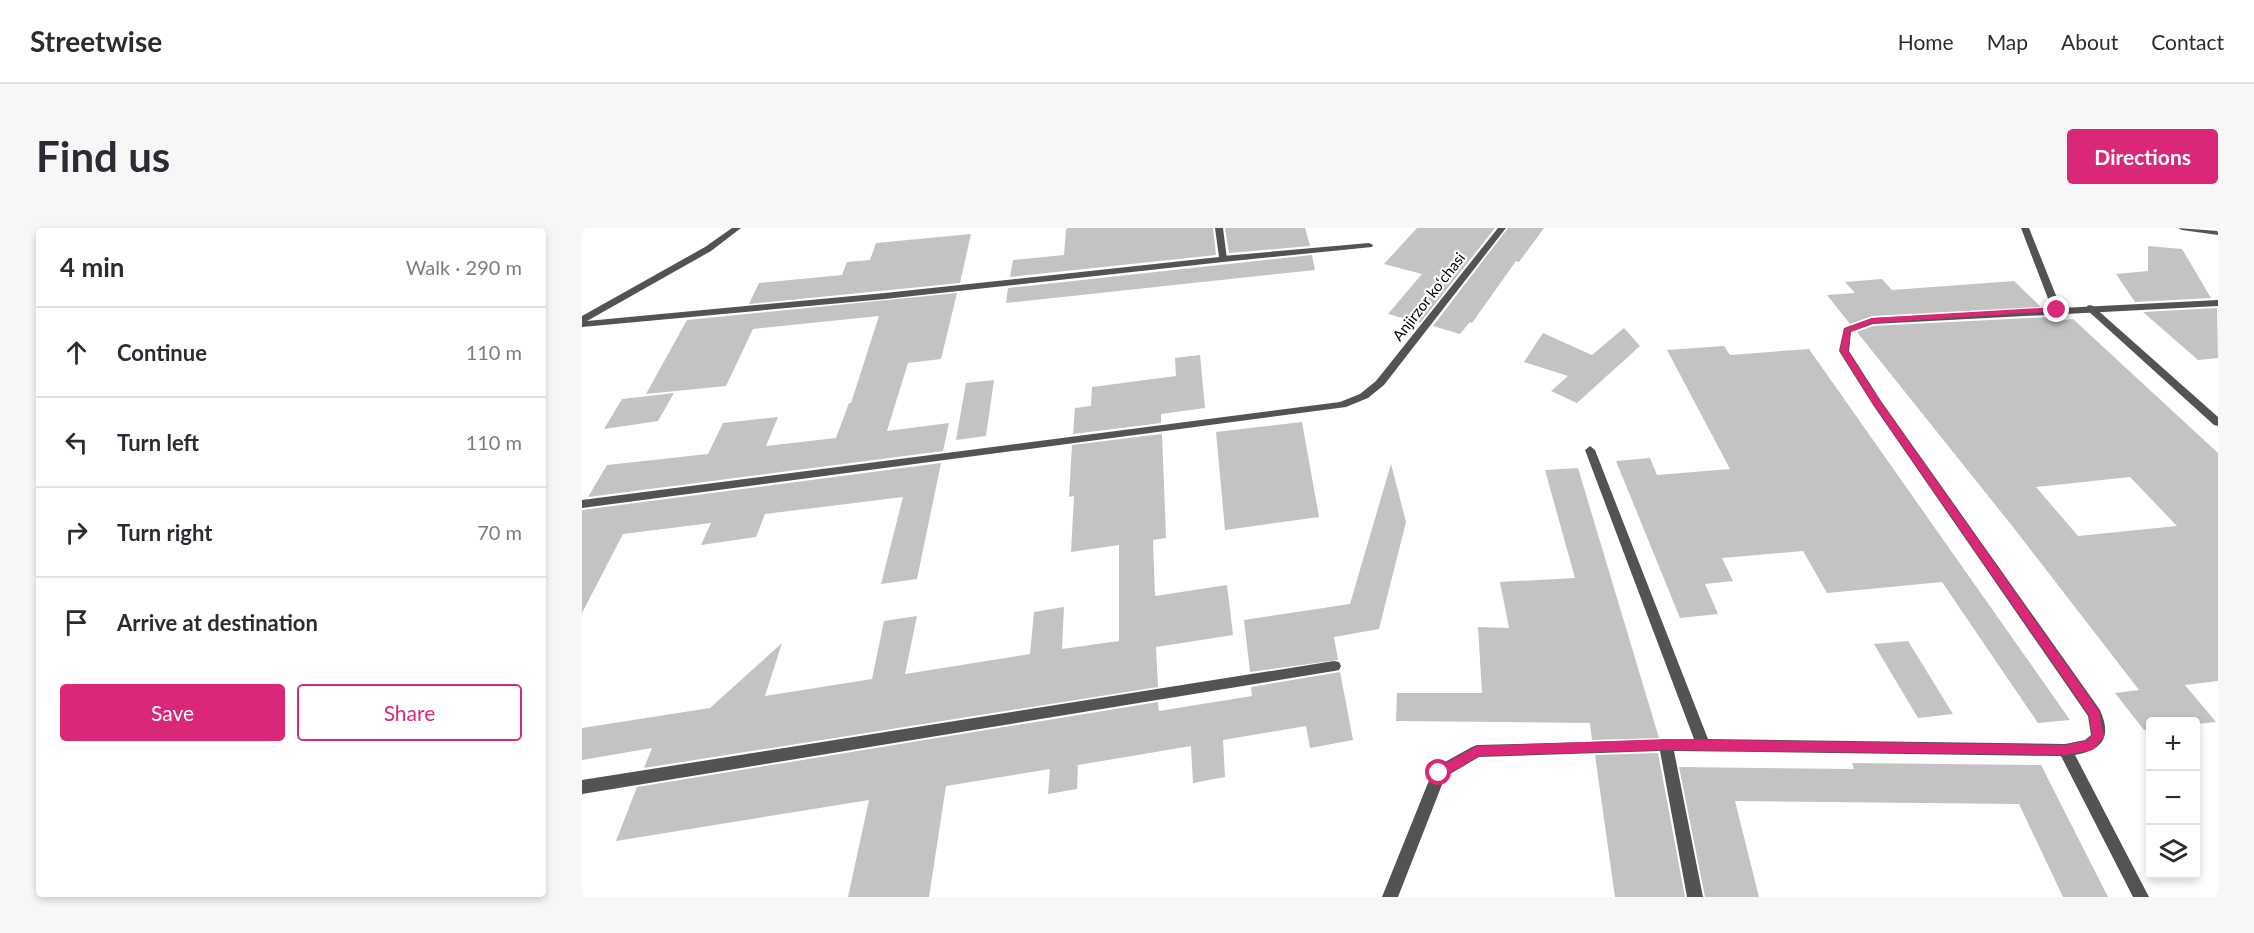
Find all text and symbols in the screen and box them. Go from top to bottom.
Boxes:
text: Streetwise [30,24,162,58]
text: Home [1898,29,1954,54]
text: Map [1987,29,2028,54]
text: About [2061,29,2118,54]
text: Contact [2151,29,2224,54]
button: Directions [2067,129,2218,184]
text: Find us [36,131,170,181]
street label: Anjirzor koʻchasi [1388,249,1468,344]
text: 4 min [60,251,124,283]
text: Walk · 290 m [406,255,522,279]
route end [2043,296,2069,322]
icon: ahead [60,336,93,369]
text: Continue [117,339,207,366]
text: 110 m [466,340,522,364]
icon: left [60,426,93,459]
text: Turn left [117,429,199,456]
text: 110 m [466,430,522,454]
icon: right [60,516,93,549]
text: Turn right [117,519,212,546]
text: 70 m [477,520,522,544]
icon: arrive [60,606,93,639]
text: Arrive at destination [117,609,318,636]
button: Save [60,684,285,741]
button: Share [297,684,522,741]
map controls [2146,717,2200,879]
button: + [2146,717,2200,771]
route start [1425,759,1451,785]
button: − [2146,771,2200,825]
button: layers [2146,825,2200,879]

